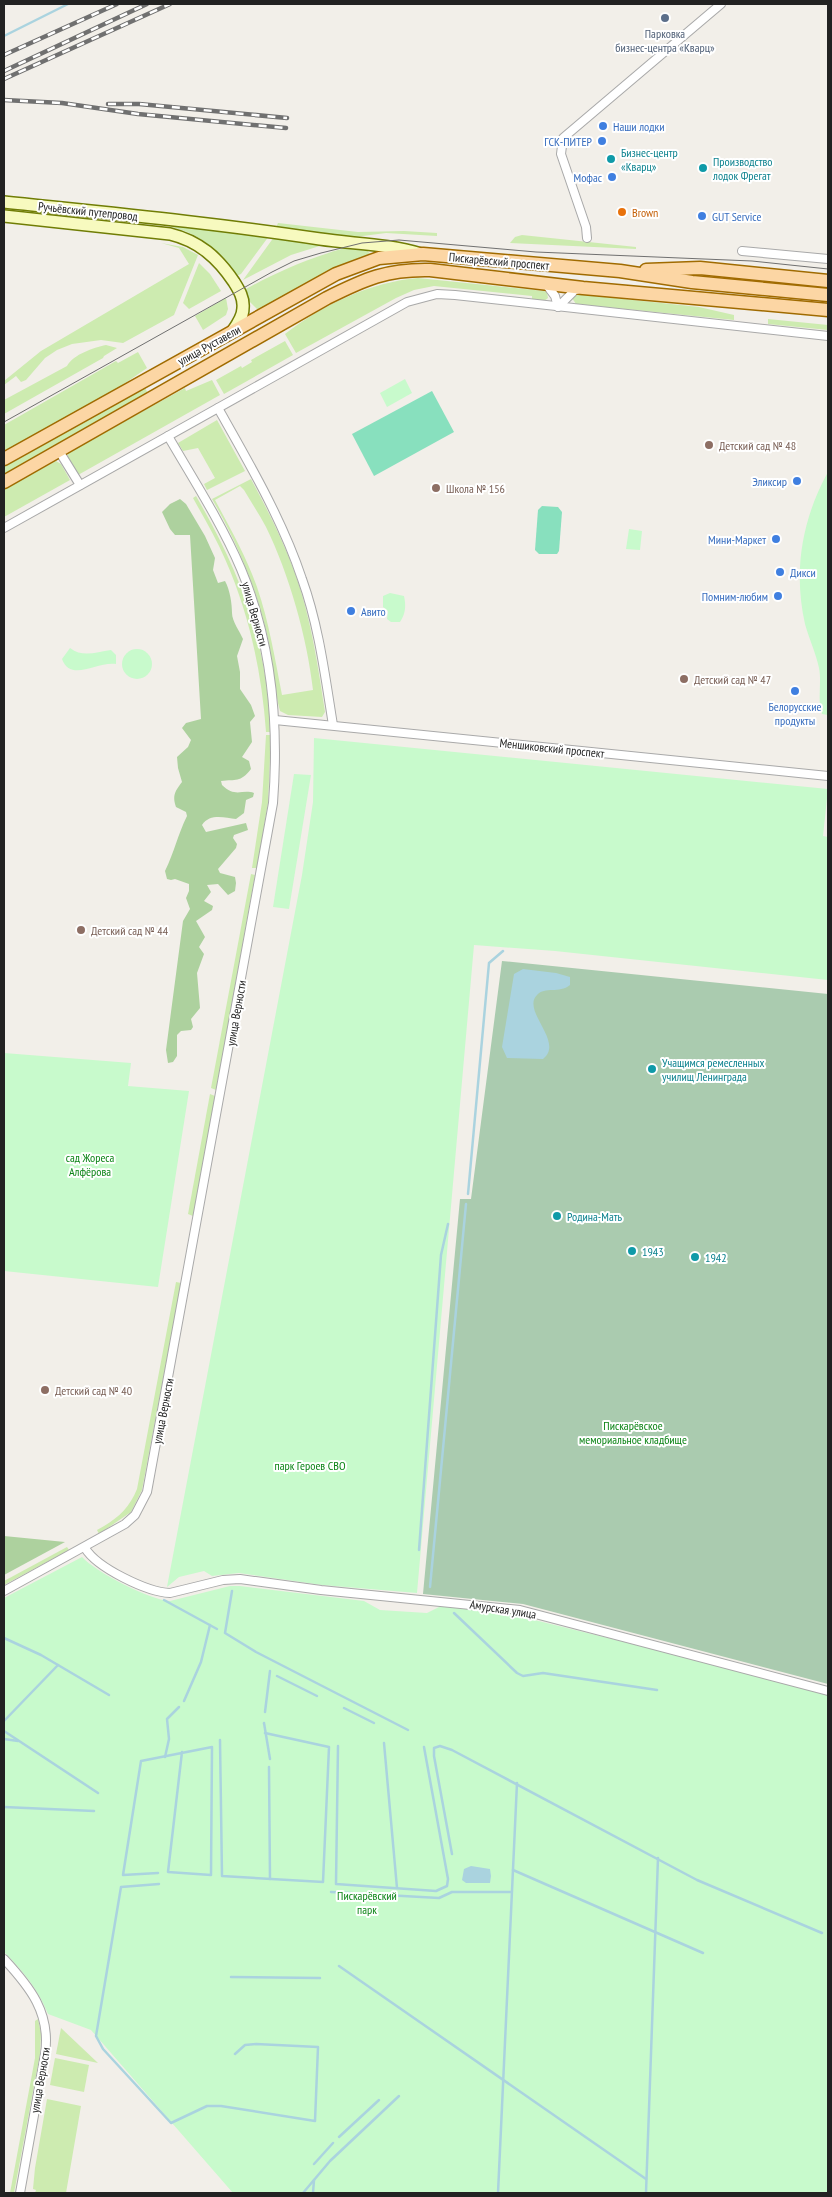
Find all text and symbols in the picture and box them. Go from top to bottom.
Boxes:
marker: Парковка бизнес-центра «Кварц» [659,12,671,24]
place label: Парковка бизнес-центра «Кварц» [615,26,715,55]
place label: Наши лодки [613,119,664,134]
marker: Наши лодки [597,120,609,132]
place label: ГСК-ПИТЕР [544,134,593,149]
marker: ГСК-ПИТЕР [596,135,608,147]
place label: Бизнес-центр «Кварц» [621,145,678,174]
marker: Бизнес-центр «Кварц» [605,153,617,165]
place label: Производство лодок Фрегат [712,154,773,183]
marker: Производство лодок Фрегат [697,162,709,174]
place label: Мофас [573,170,603,185]
marker: Мофас [606,171,618,183]
street label: Ручьёвский путепровод [37,198,139,224]
place label: Brown [632,205,658,220]
marker: Brown [616,206,628,218]
place label: GUT Service [712,209,761,224]
marker: GUT Service [696,210,708,222]
street label: Пискарёвский проспект [448,249,550,273]
street label: улица Руставели [175,322,243,368]
place label: Детский сад № 48 [719,438,796,453]
marker: Детский сад № 48 [703,439,715,451]
place label: Эликсир [752,474,787,489]
marker: Эликсир [791,475,803,487]
place label: Школа № 156 [446,481,505,496]
marker: Школа № 156 [430,482,442,494]
place label: Мини-Маркет [708,532,766,547]
marker: Мини-Маркет [770,533,782,545]
place label: Дикси [790,565,816,580]
marker: Дикси [774,566,786,578]
street label: улица Верности [239,580,271,648]
place label: Помним-любим [702,589,768,604]
marker: Помним-любим [772,590,784,602]
place label: Авито [361,604,386,619]
marker: Авито [345,605,357,617]
place label: Детский сад № 47 [694,672,771,687]
marker: Детский сад № 47 [678,673,690,685]
marker: Белорусские продукты [789,685,801,697]
place label: Белорусские продукты [769,699,822,728]
street label: Меншиковский проспект [499,735,605,761]
place label: Детский сад № 44 [91,923,169,938]
marker: Детский сад № 44 [75,924,87,936]
street label: улица Верности [223,979,249,1047]
place label: Учащимся ремесленных училищ Ленинграда [662,1055,764,1084]
marker: Учащимся ремесленных училищ Ленинграда [646,1063,658,1075]
park label: сад Жореса Алфёрова [66,1150,115,1179]
place label: Родина-Мать [567,1209,623,1224]
marker: Родина-Мать [551,1210,563,1222]
place label: 1943 [642,1244,664,1259]
marker: 1943 [626,1245,638,1257]
place label: 1942 [705,1250,727,1265]
marker: 1942 [689,1251,701,1263]
street label: улица Верности [149,1377,177,1445]
place label: Детский сад № 40 [55,1383,132,1398]
marker: Детский сад № 40 [39,1384,51,1396]
park label: Пискарёвское мемориальное кладбище [579,1418,687,1447]
park label: парк Героев СВО [274,1458,346,1473]
street label: Амурская улица [469,1596,538,1622]
park label: Пискарёвский парк [337,1888,397,1917]
street label: улица Верности [27,2046,53,2114]

